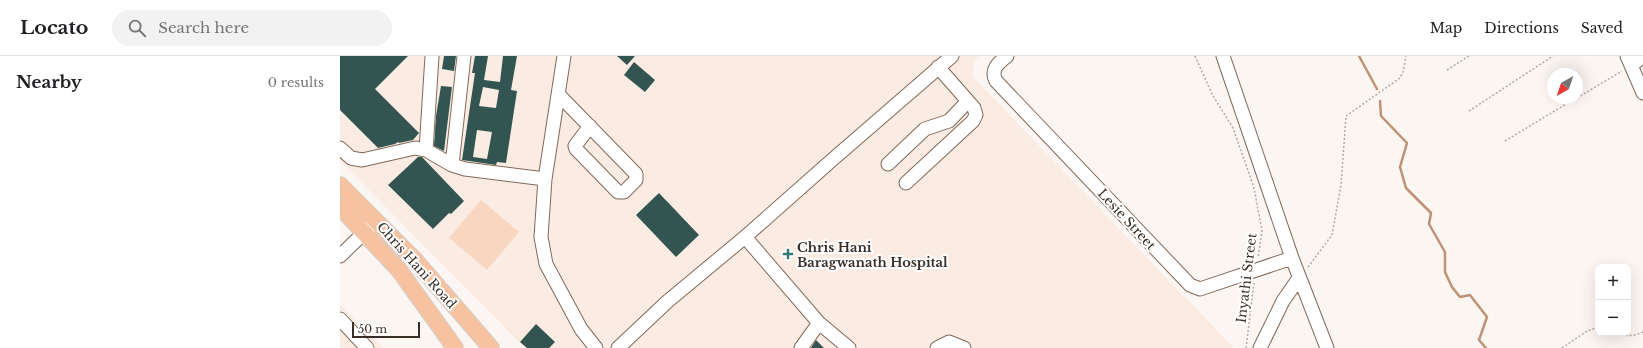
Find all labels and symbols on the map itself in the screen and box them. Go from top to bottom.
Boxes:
north arrow [1547,68,1583,104]
street label: Lesie Street [1094,185,1159,254]
street label: Chris Hani Road [373,219,460,312]
street label: Inyathi Street [1233,232,1260,324]
place label: Chris Hani Baragwanath Hospital [797,239,948,271]
marker: Chris Hani Baragwanath Hospital [782,248,794,260]
scale bar [352,320,420,339]

